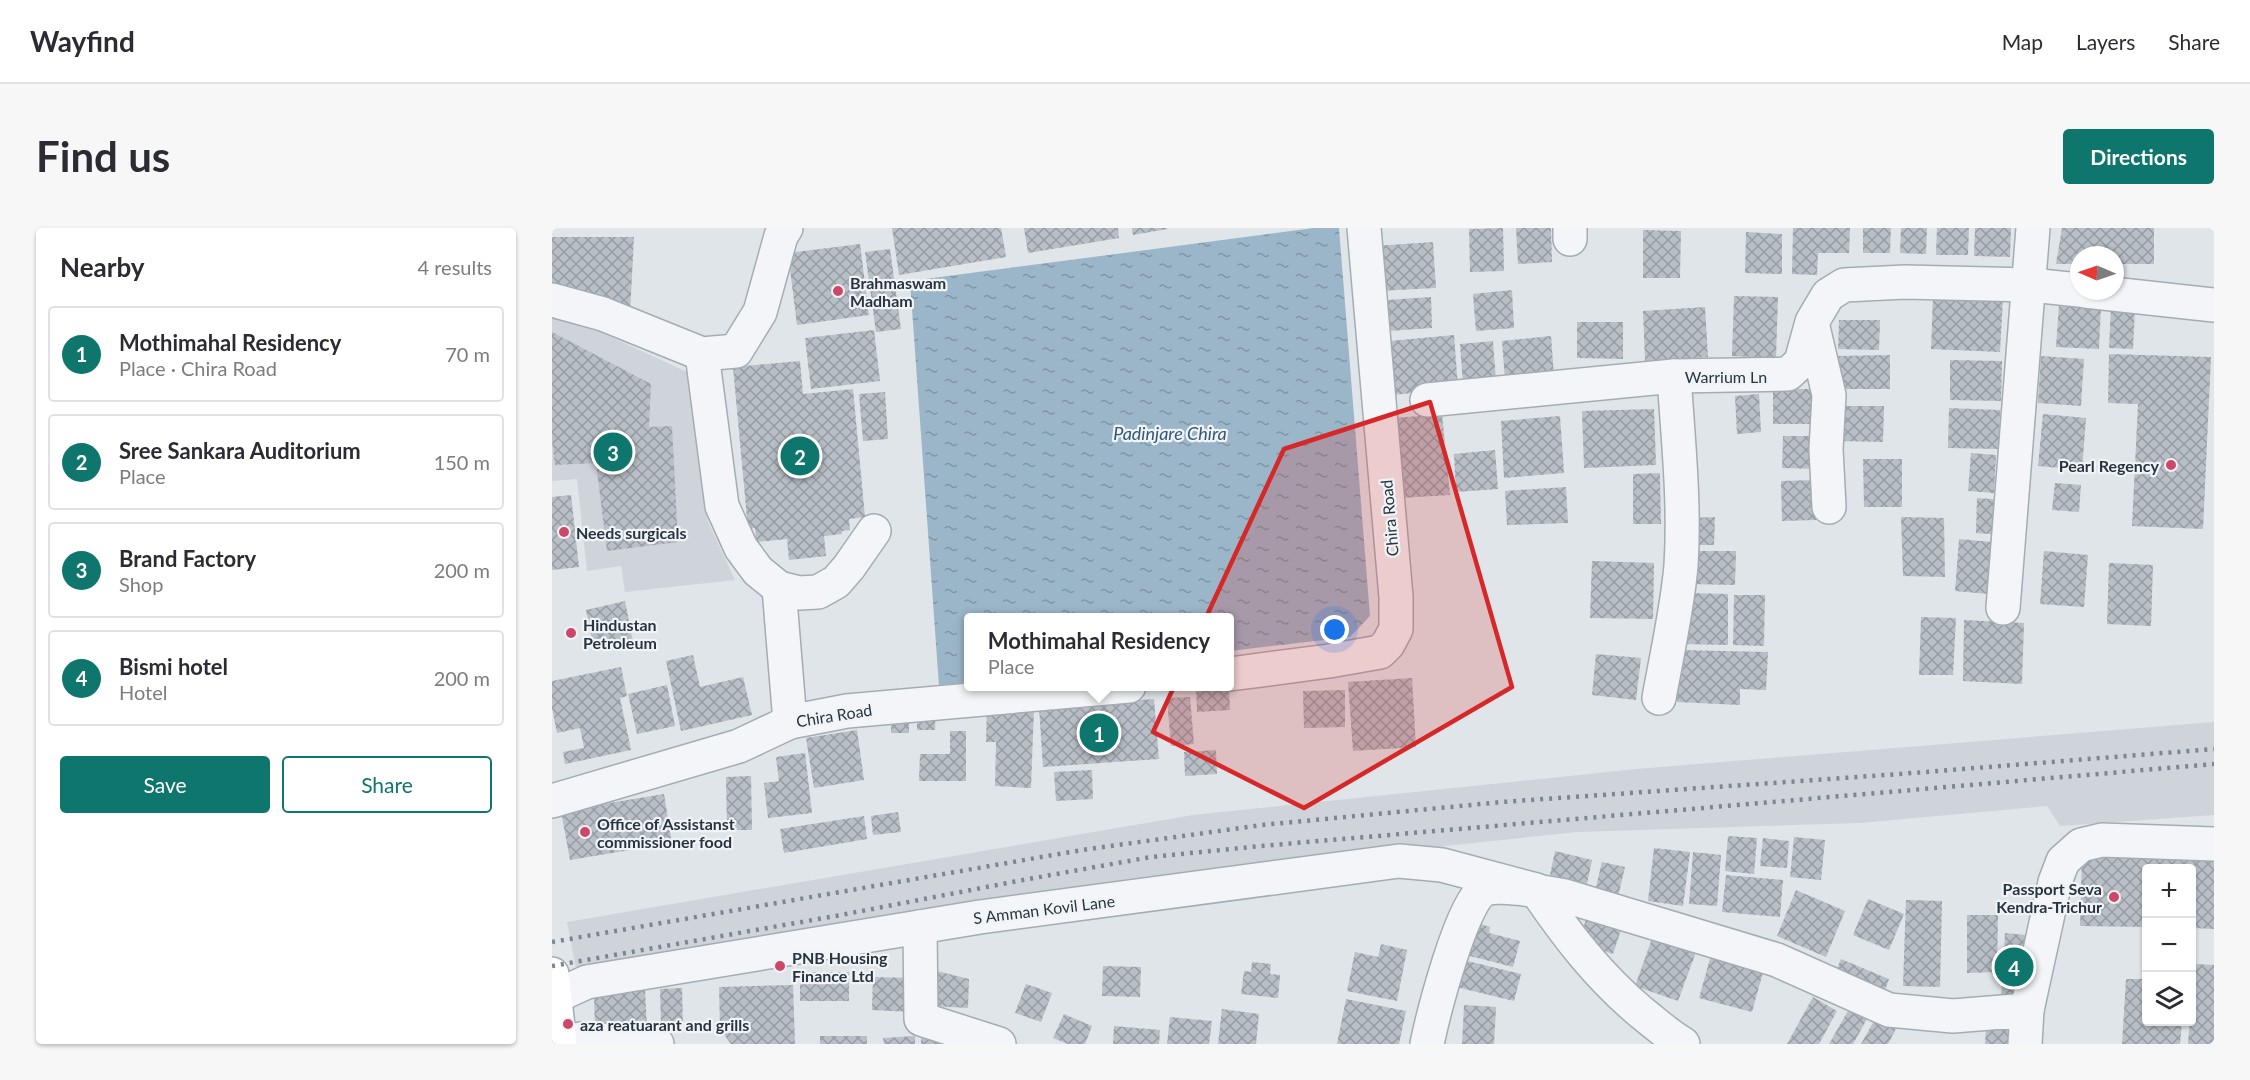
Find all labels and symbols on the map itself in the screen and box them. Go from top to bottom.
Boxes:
north arrow [2070,246,2124,300]
place label: Brahmaswam Madham [850,273,946,310]
marker: Brahmaswam Madham [831,284,845,298]
street label: Warrium Ln [1685,367,1767,386]
water label: Padinjare Chira [1113,422,1227,444]
pin: 3 [594,430,632,474]
pin: 2 [780,434,820,478]
place label: Pearl Regency [2059,456,2160,475]
marker: Pearl Regency [2164,458,2178,472]
street label: Chira Road [1376,479,1402,557]
place label: Needs surgicals [576,523,686,542]
marker: Needs surgicals [557,525,571,539]
place label: Hindustan Petroleum [583,615,657,652]
your location [1320,615,1349,644]
marker: Hindustan Petroleum [564,626,578,640]
street label: Chira Road [795,700,873,730]
pin: 1 [1080,710,1118,756]
place label: Office of Assistanst commissioner food [597,814,735,851]
marker: Office of Assistanst commissioner food [578,825,592,839]
place label: Passport Seva Kendra-Trichur [1996,879,2102,916]
marker: Passport Seva Kendra-Trichur [2107,890,2121,904]
street label: S Amman Kovil Lane [972,891,1116,927]
pin: 4 [1994,944,2034,990]
place label: PNB Housing Finance Ltd [792,948,888,985]
marker: PNB Housing Finance Ltd [773,959,787,973]
place label: aza reatuarant and grills [580,1015,749,1034]
marker: aza reatuarant and grills [561,1017,575,1031]

